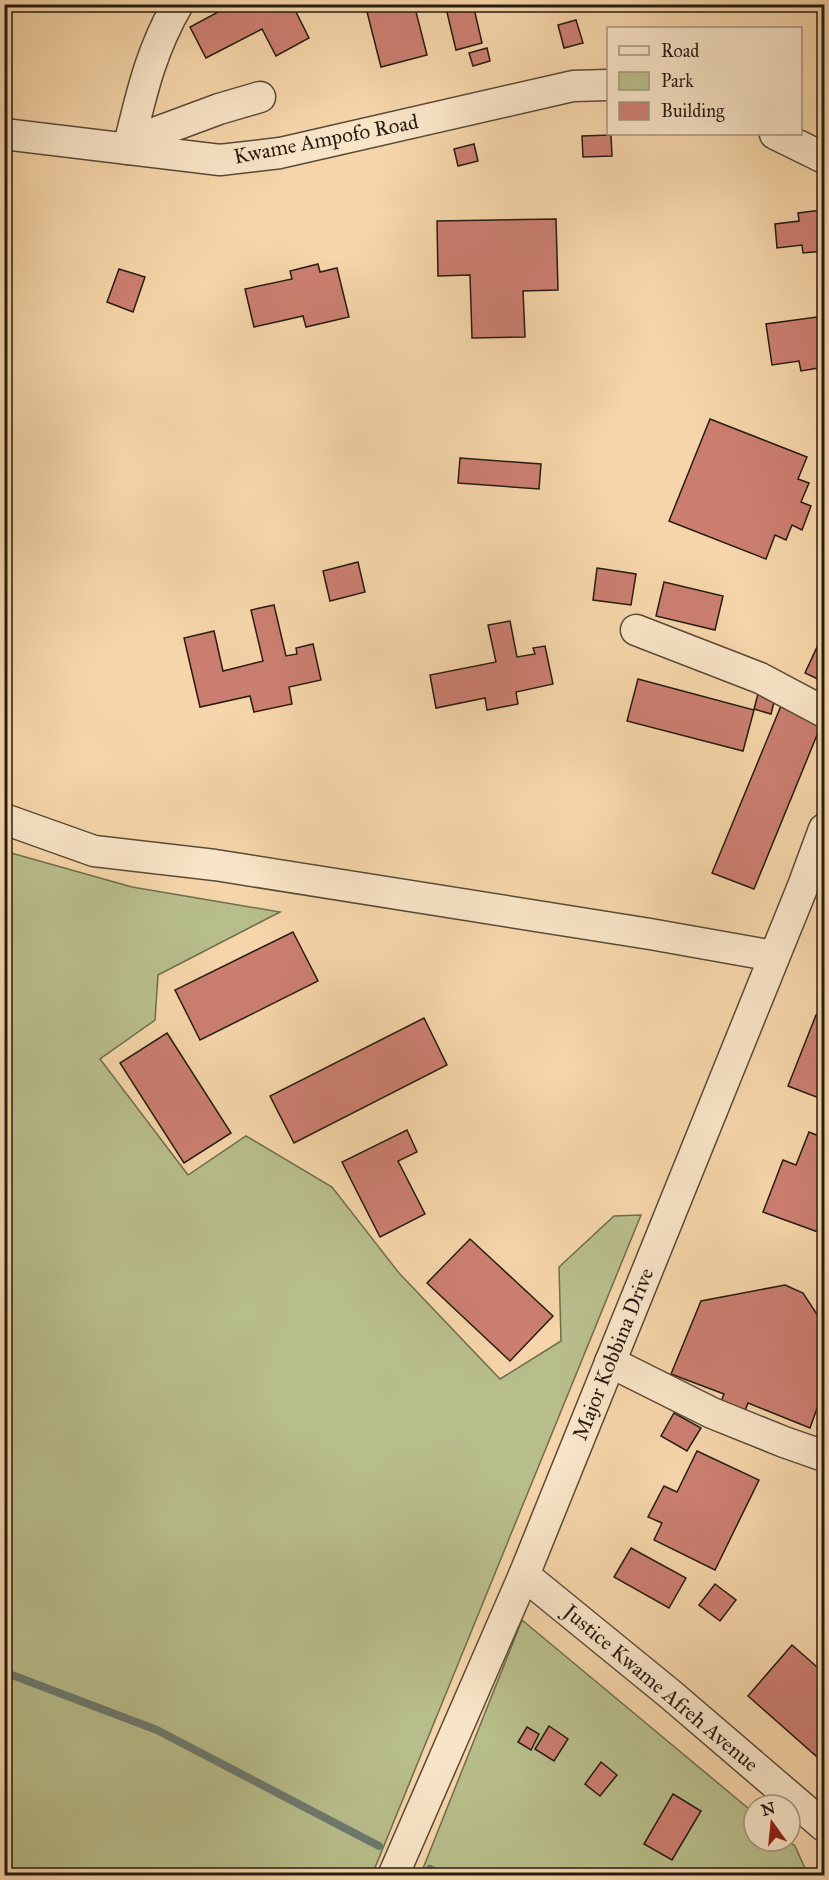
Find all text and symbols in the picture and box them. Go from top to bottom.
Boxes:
legend [607,27,802,135]
text: Road [661,40,699,62]
text: Park [661,70,694,92]
text: Building [661,100,725,123]
street label: Kwame Ampofo Road [231,108,421,170]
street label: Major Kobbina Drive [567,1264,660,1444]
street label: Justice Kwame Afreh Avenue [557,1597,764,1777]
north arrow [742,1793,802,1853]
text: N [759,1798,778,1820]

